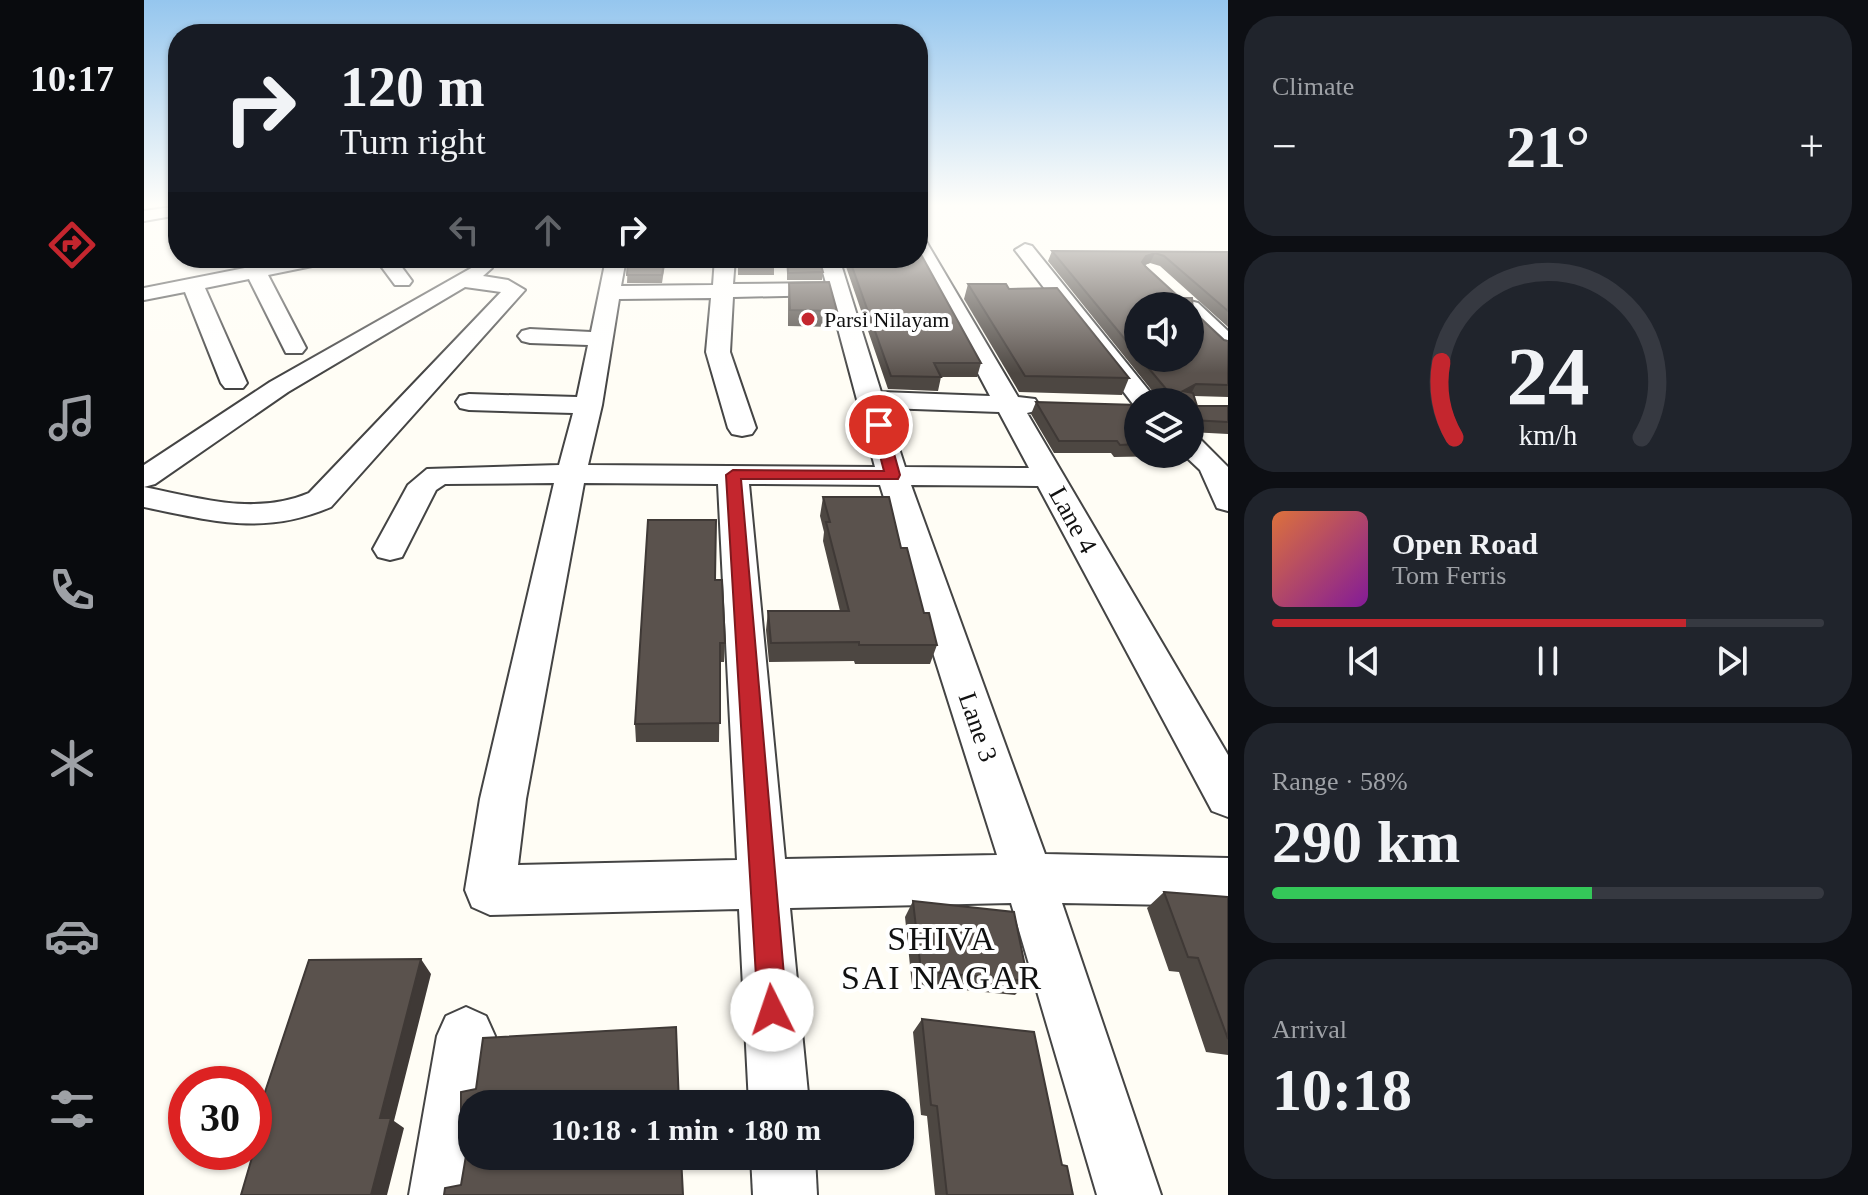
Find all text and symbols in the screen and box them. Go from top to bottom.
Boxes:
icon: right [208,56,312,160]
text: 120 m [340,56,485,118]
text: 10:17 [30,59,114,99]
text: Climate [1272,72,1354,101]
text: 21° [1506,114,1590,180]
text: Turn right [340,122,486,162]
text: − [1272,122,1297,171]
text: + [1799,122,1824,171]
icon: left [442,208,486,252]
icon: ahead [526,208,570,252]
icon: right [610,208,654,252]
icon: directions [44,217,100,273]
map controls [1124,292,1204,468]
button: sound [1124,292,1204,372]
place label: Parsi Nilayam [824,307,949,332]
marker: Parsi Nilayam [799,310,817,328]
text: 24 [1506,329,1590,421]
button: layers [1124,388,1204,468]
icon: music [44,390,100,446]
pin [845,391,913,459]
icon: arrive [857,403,901,447]
text: km/h [1519,420,1577,451]
street label: Lane 4 [1043,482,1103,558]
text: Open Road [1392,527,1538,560]
text: Tom Ferris [1392,561,1506,590]
icon: phone [44,562,100,618]
icon: previous [1342,639,1386,683]
icon: pause [1526,639,1570,683]
icon: next [1710,639,1754,683]
street label: Lane 3 [953,688,1003,766]
icon: climate [44,735,100,791]
text: Range · 58% [1272,767,1408,796]
text: 290 km [1272,809,1460,875]
icon: car [44,908,100,964]
district label: SHIVA SAI NAGAR [841,920,1043,996]
position arrow [730,968,814,1052]
text: Arrival [1272,1015,1347,1044]
text: 10:18 [1272,1057,1412,1123]
speed limit sign: 30 [168,1066,272,1170]
icon: filters [44,1081,100,1137]
text: 10:18 · 1 min · 180 m [551,1113,821,1146]

